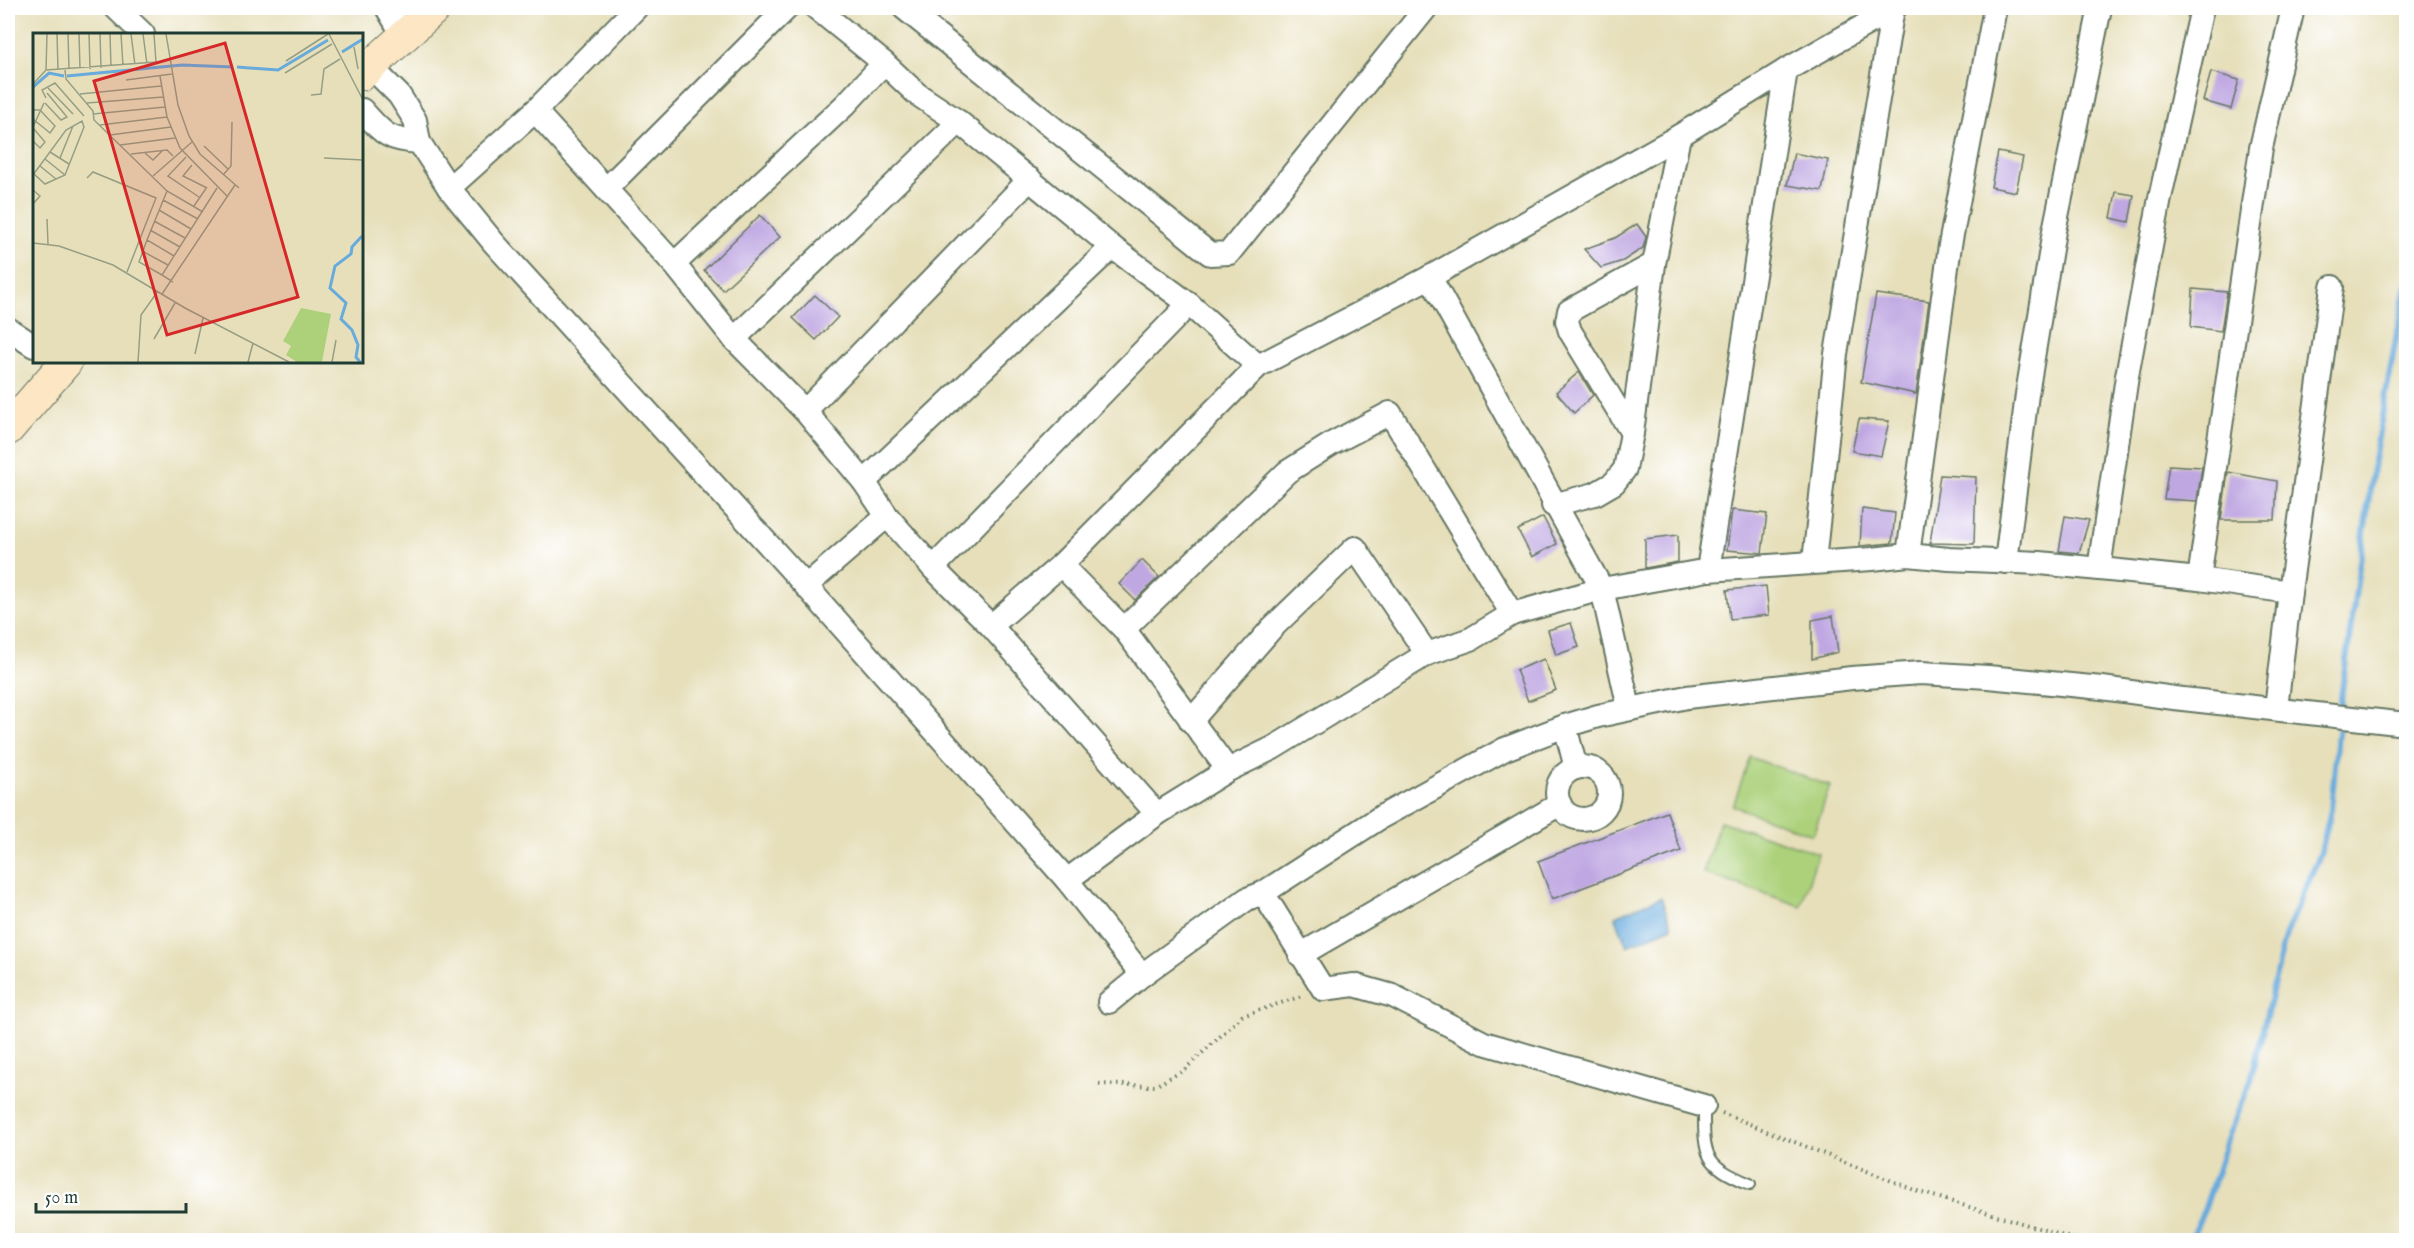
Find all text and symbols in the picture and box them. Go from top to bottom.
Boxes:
inset map [33,33,363,363]
scale bar [36,1176,186,1214]
text: 50 m [45,1187,78,1210]

